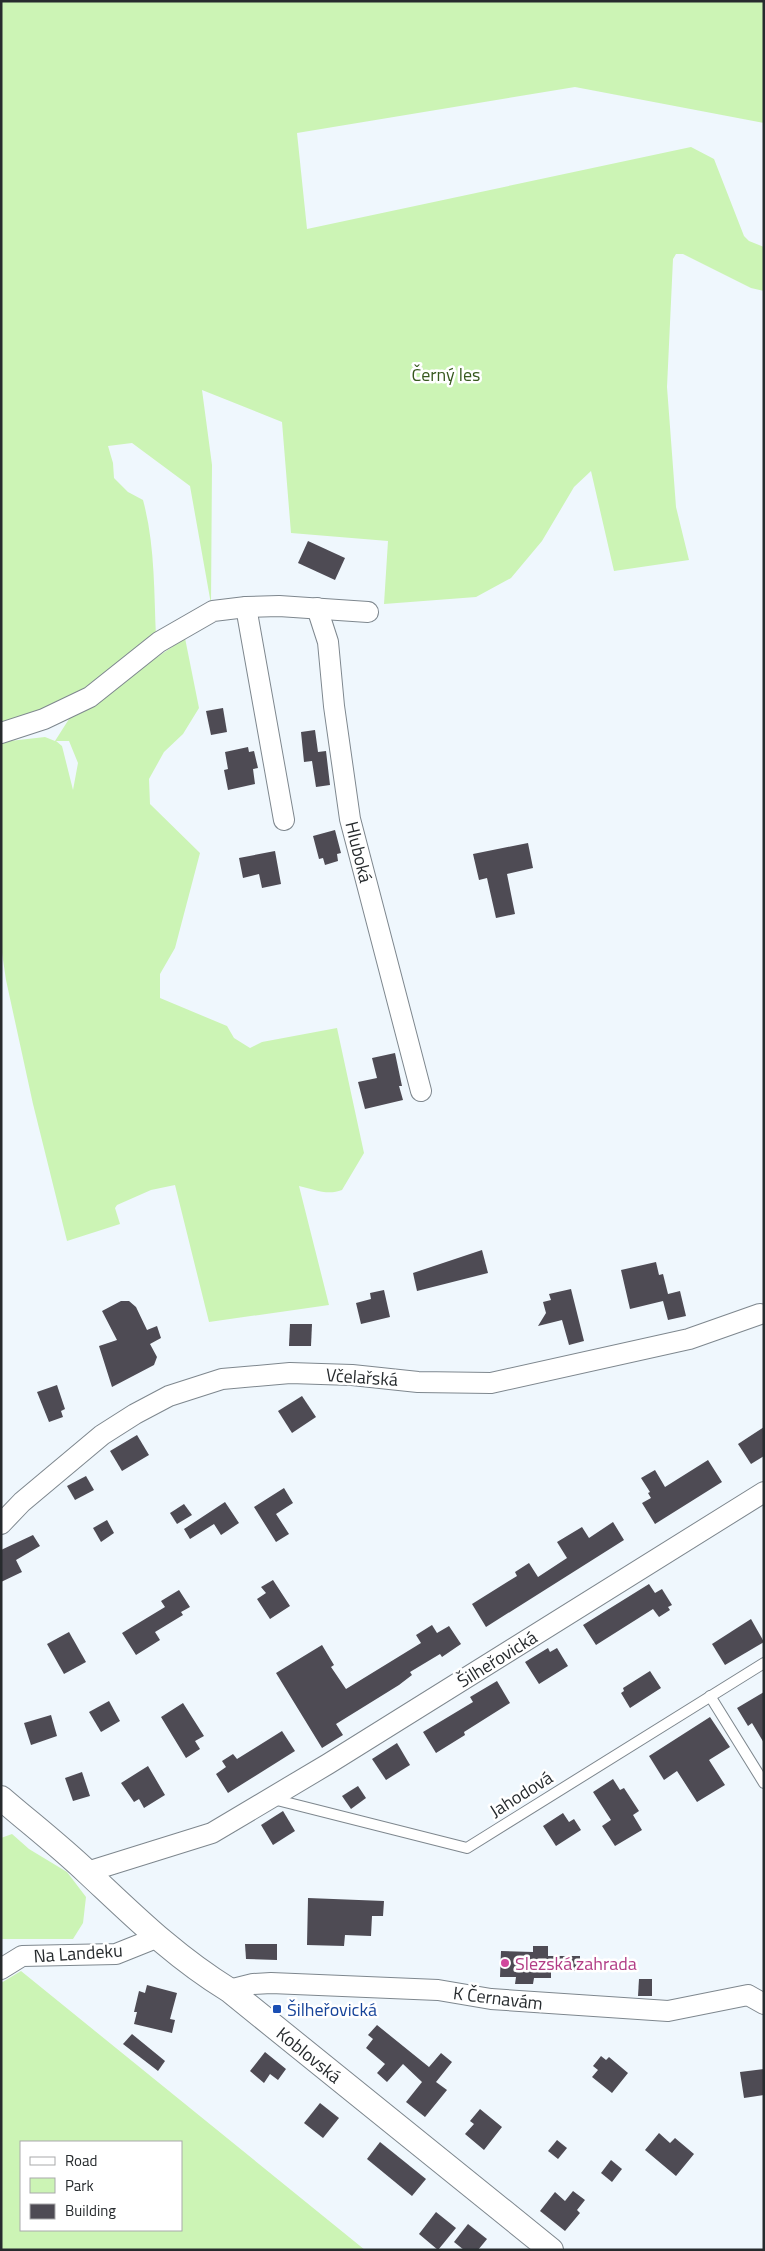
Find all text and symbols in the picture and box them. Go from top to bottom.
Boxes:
park label: Černý les [412,361,480,388]
street label: Hluboká [338,818,380,886]
street label: Včelařská [325,1361,399,1393]
street label: Šilheřovická [452,1624,542,1694]
street label: Jahodová [484,1764,558,1824]
street label: Na Landeku [33,1936,123,1970]
place label: Slezská zahrada [515,1950,637,1977]
marker: Slezská zahrada [499,1957,511,1969]
street label: K Černavám [452,1979,544,2017]
place label: Šilheřovická [287,1996,377,2023]
marker: Šilheřovická [271,2003,283,2015]
street label: Koblovská [271,2020,347,2090]
legend [20,2141,182,2231]
text: Road [65,2149,97,2172]
text: Park [65,2174,94,2197]
text: Building [65,2199,116,2222]

